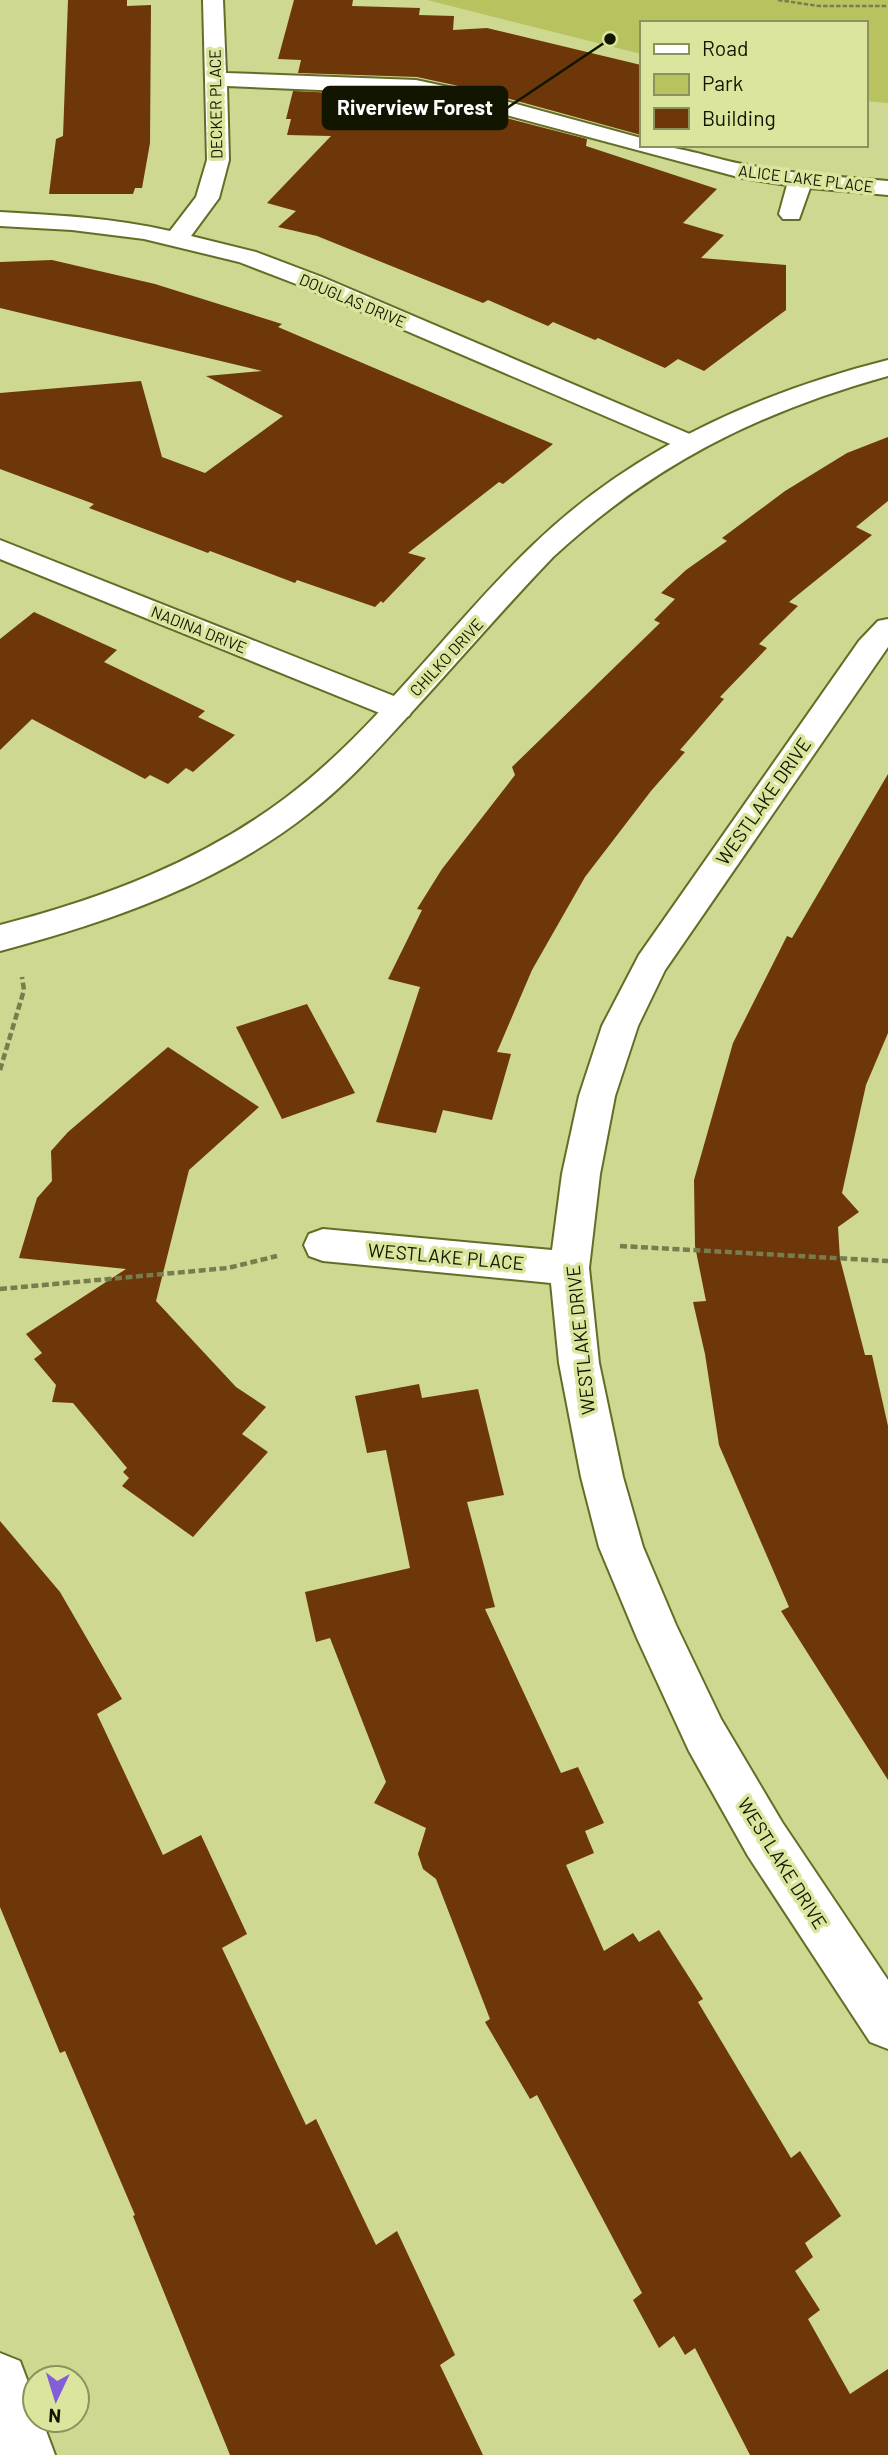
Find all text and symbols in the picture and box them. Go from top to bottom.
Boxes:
legend [640,21,867,147]
text: Road [702,35,748,60]
street label: DECKER PLACE [205,49,225,159]
text: Park [702,70,743,95]
callout: Riverview Forest [323,87,507,129]
text: Riverview Forest [337,94,493,119]
text: Building [702,105,776,130]
street label: ALICE LAKE PLACE [737,160,875,196]
street label: DOUGLAS DRIVE [297,269,409,331]
street label: NADINA DRIVE [149,601,249,657]
street label: CHILKO DRIVE [405,614,487,700]
street label: WESTLAKE DRIVE [711,733,815,869]
street label: WESTLAKE PLACE [367,1238,525,1274]
street label: WESTLAKE DRIVE [561,1264,599,1416]
street label: WESTLAKE DRIVE [733,1793,833,1933]
north arrow [21,2364,91,2434]
text: N [48,2405,62,2428]

